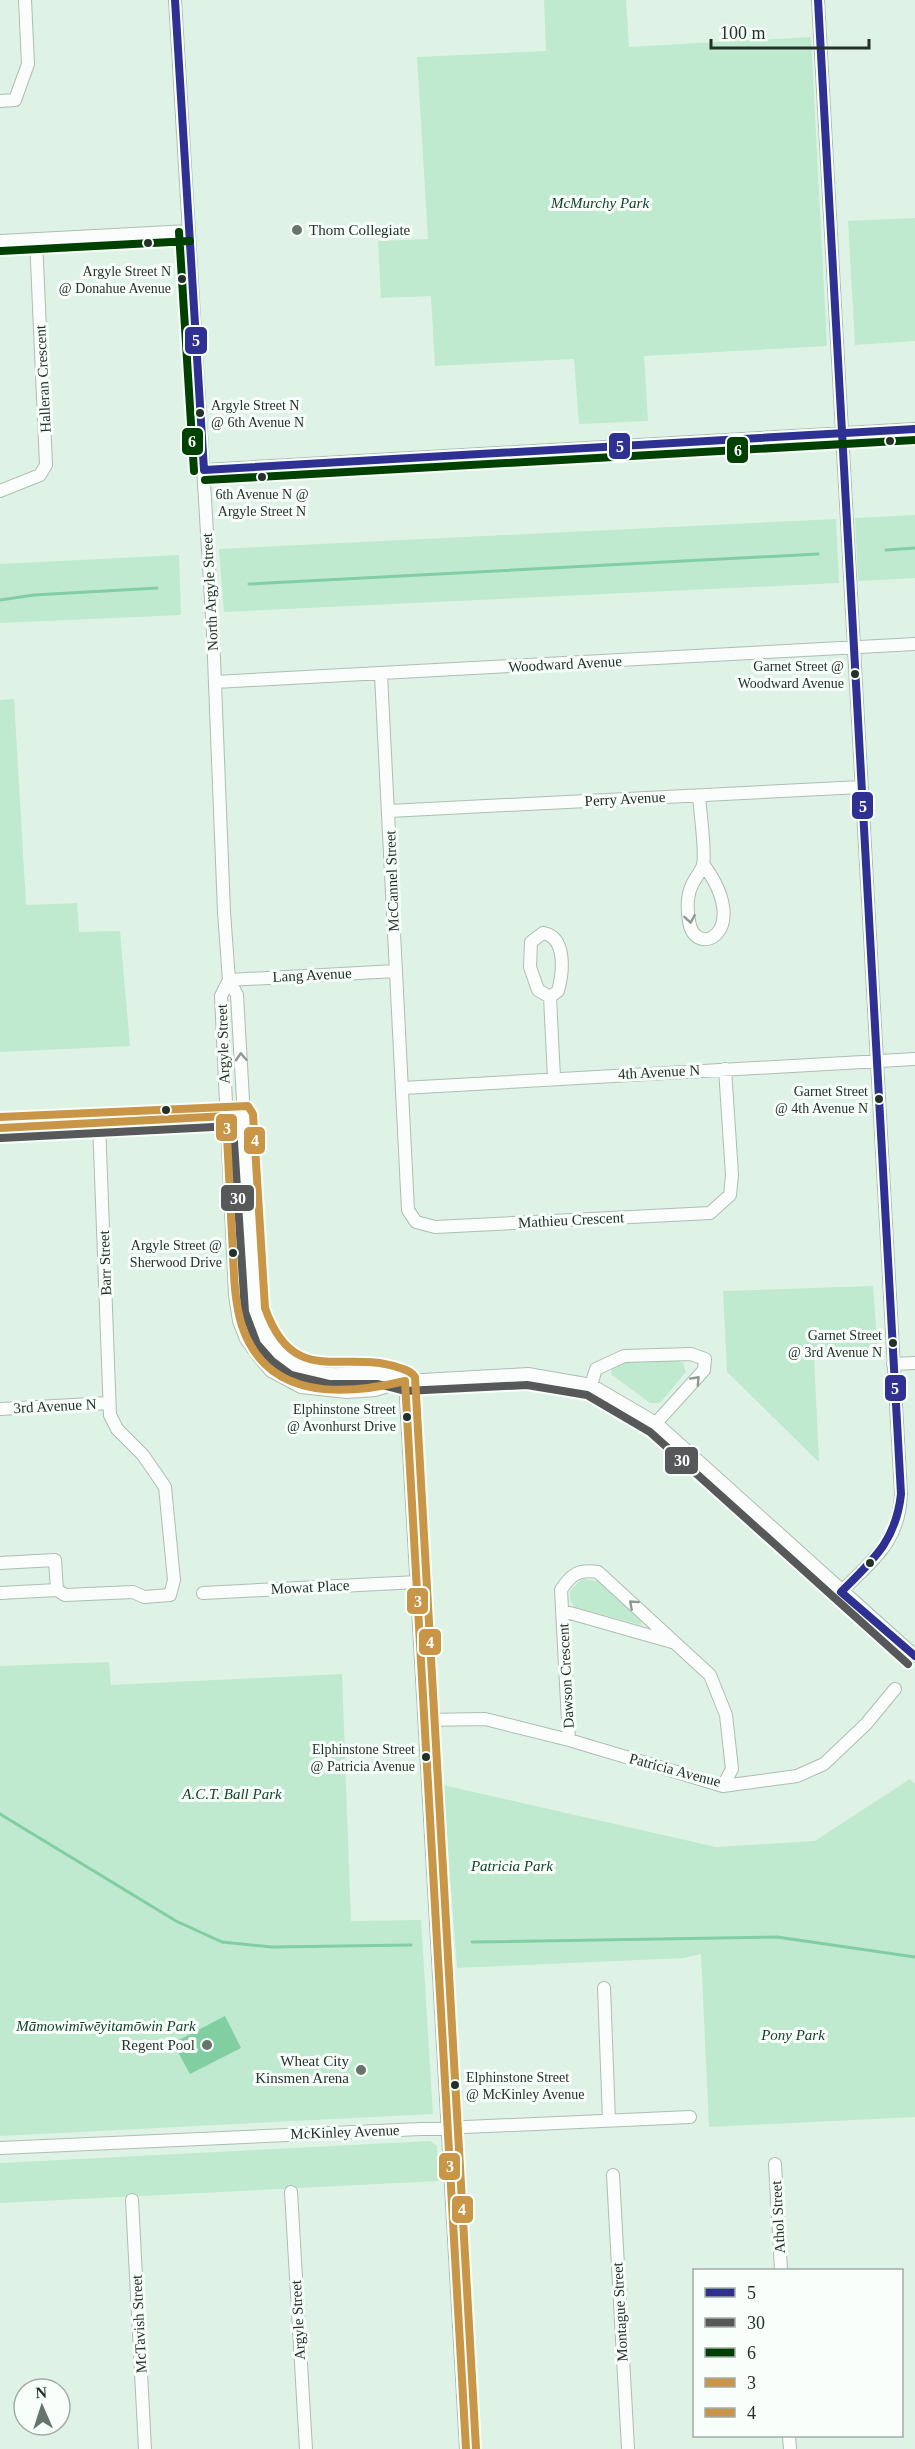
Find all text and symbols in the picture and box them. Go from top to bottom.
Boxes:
scale bar [711,12,868,50]
text: 100 m [720,23,766,43]
park label: McMurchy Park [550,195,649,211]
place label: Thom Collegiate [309,222,411,238]
marker: Thom Collegiate [290,223,304,237]
unlabelled marker [142,237,154,249]
place label: Argyle Street N @ Donahue Avenue [59,264,171,296]
marker: Argyle Street N @ Donahue Avenue [176,273,188,285]
street label: Halleran Crescent [32,324,54,433]
line badge: 5 [184,326,208,355]
text: 5 [192,332,200,349]
place label: Argyle Street N @ 6th Avenue N [211,398,304,430]
marker: Argyle Street N @ 6th Avenue N [194,407,206,419]
line badge: 6 [181,427,204,456]
line badge: 5 [608,432,631,460]
text: 6 [188,433,196,450]
unlabelled marker [884,435,896,447]
line badge: 6 [726,436,749,464]
text: 5 [616,438,624,455]
text: 6 [734,442,742,459]
marker: 6th Avenue N @ Argyle Street N [256,471,268,483]
place label: 6th Avenue N @ Argyle Street N [215,487,309,519]
street label: North Argyle Street [199,532,221,651]
street label: Woodward Avenue [508,653,623,675]
place label: Garnet Street @ Woodward Avenue [738,659,844,691]
marker: Garnet Street @ Woodward Avenue [849,668,861,680]
street label: Perry Avenue [584,789,666,809]
line badge: 5 [851,791,874,820]
text: 5 [859,798,867,815]
street label: McCannel Street [382,829,402,932]
one-way arrow [683,914,695,924]
street label: Lang Avenue [272,965,352,985]
street label: Argyle Street [214,1003,232,1084]
one-way arrow [234,1052,247,1061]
street label: 4th Avenue N [618,1062,701,1082]
place label: Garnet Street @ 4th Avenue N [775,1084,868,1116]
marker: Garnet Street @ 4th Avenue N [873,1093,885,1105]
unlabelled marker [160,1104,172,1116]
line badge: 3 [215,1113,238,1142]
text: 3 [223,1120,231,1137]
line badge: 4 [243,1126,266,1155]
text: 4 [251,1132,259,1149]
line badge: 30 [220,1184,255,1212]
text: 30 [230,1190,246,1207]
street label: Mathieu Crescent [518,1209,625,1231]
street label: Barr Street [96,1229,114,1296]
place label: Argyle Street @ Sherwood Drive [130,1238,222,1270]
marker: Argyle Street @ Sherwood Drive [227,1247,239,1259]
place label: Garnet Street @ 3rd Avenue N [788,1328,882,1360]
marker: Garnet Street @ 3rd Avenue N [887,1337,899,1349]
line badge: 5 [884,1374,907,1402]
one-way arrow [688,1376,699,1387]
text: 5 [891,1380,899,1397]
street label: 3rd Avenue N [13,1396,97,1416]
place label: Elphinstone Street @ Avonhurst Drive [287,1402,396,1434]
marker: Elphinstone Street @ Avonhurst Drive [401,1411,413,1423]
line badge: 30 [664,1446,699,1475]
text: 30 [674,1452,690,1469]
unlabelled marker [864,1557,876,1569]
street label: Mowat Place [270,1577,350,1597]
line badge: 3 [406,1587,429,1615]
text: 3 [414,1593,422,1610]
one-way arrow [629,1600,639,1611]
street label: Dawson Crescent [555,1622,577,1729]
line badge: 4 [418,1628,442,1656]
text: 4 [426,1634,434,1651]
place label: Elphinstone Street @ Patricia Avenue [311,1742,415,1774]
street label: Patricia Avenue [627,1750,723,1790]
marker: Elphinstone Street @ Patricia Avenue [420,1751,432,1763]
park label: A.C.T. Ball Park [181,1786,282,1802]
park label: Patricia Park [470,1858,553,1874]
park label: Māmowimīwēyitamōwin Park [15,2018,196,2034]
park label: Pony Park [760,2027,825,2043]
place label: Regent Pool [121,2037,195,2053]
marker: Regent Pool [200,2038,214,2052]
place label: Wheat City Kinsmen Arena [255,2053,349,2086]
marker: Wheat City Kinsmen Arena [354,2063,368,2077]
place label: Elphinstone Street @ McKinley Avenue [466,2070,584,2102]
marker: Elphinstone Street @ McKinley Avenue [449,2079,461,2091]
street label: McKinley Avenue [290,2122,400,2142]
line badge: 3 [438,2152,461,2181]
text: 3 [446,2158,454,2175]
street label: Athol Street [768,2179,788,2254]
line badge: 4 [451,2195,474,2224]
text: 4 [458,2201,466,2218]
street label: Montague Street [609,2261,631,2362]
legend [693,2269,903,2437]
street label: McTavish Street [128,2274,150,2374]
street label: Argyle Street [288,2279,308,2360]
text: 5 [747,2283,756,2303]
text: 30 [747,2313,765,2333]
text: 6 [747,2343,756,2363]
text: 3 [747,2373,756,2393]
north arrow [12,2377,72,2437]
text: N [35,2384,48,2401]
text: 4 [747,2403,756,2423]

